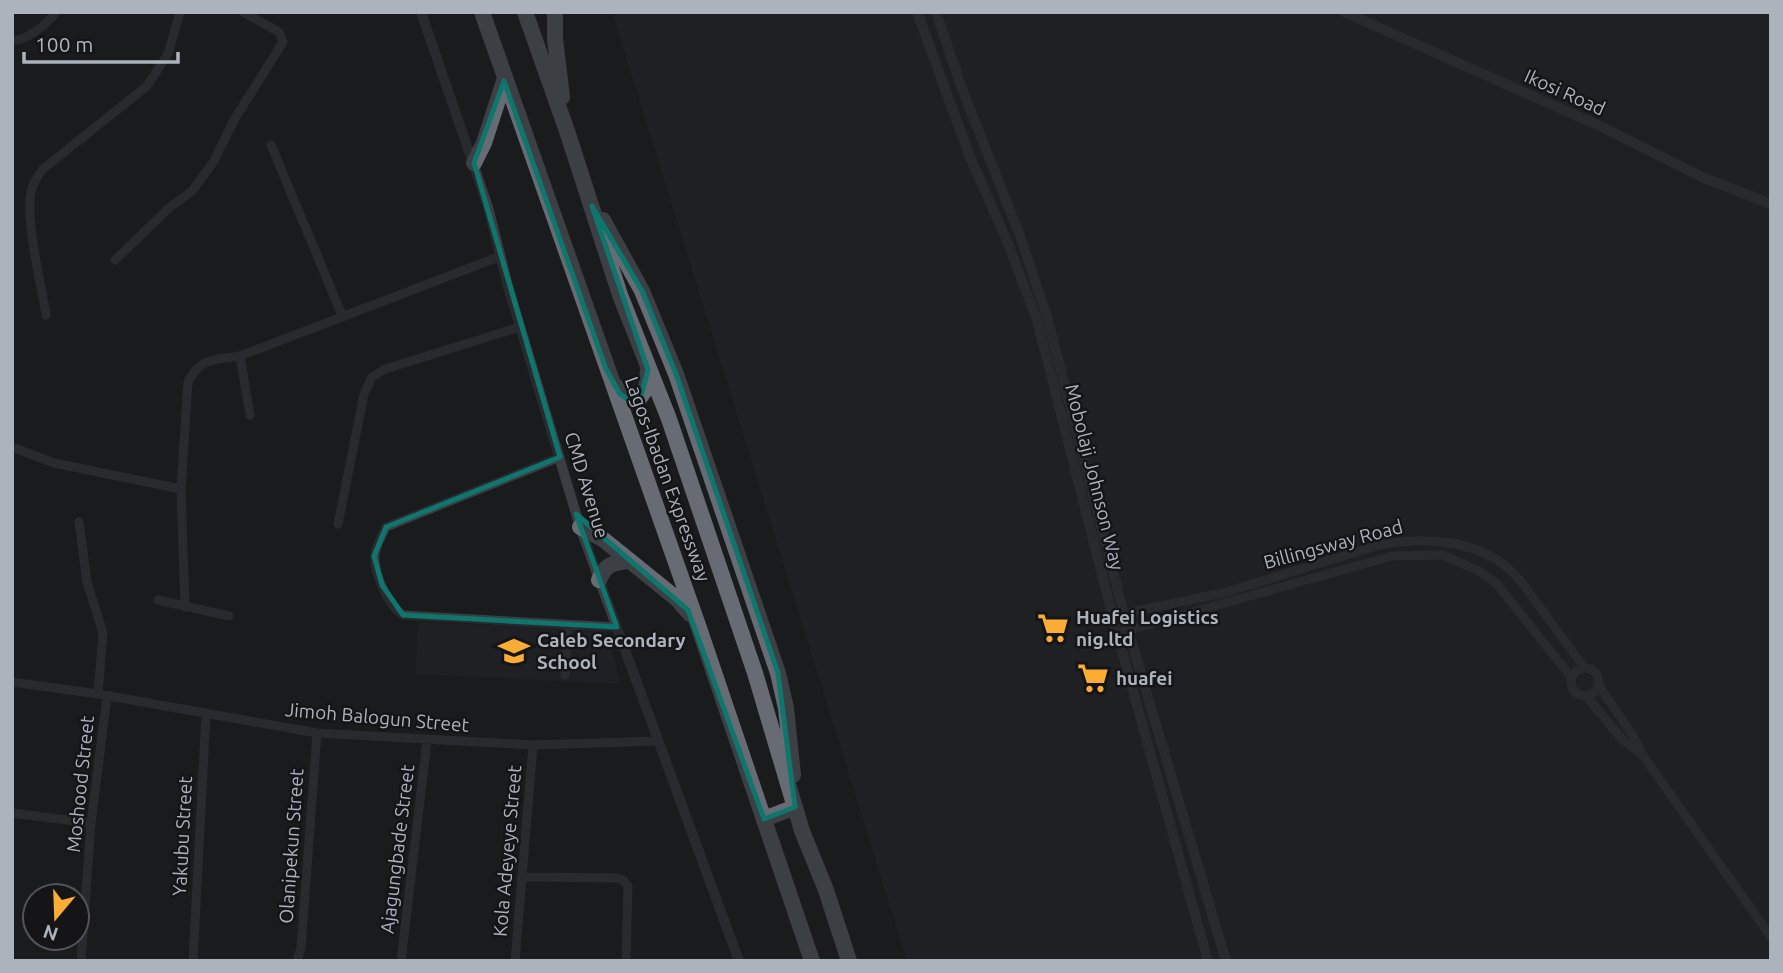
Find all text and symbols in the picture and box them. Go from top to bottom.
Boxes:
scale bar [24,21,178,65]
text: 100 m [35,32,93,56]
street label: Ikosi Road [1521,64,1609,120]
street label: Lagos-Ibadan Expressway [621,374,715,584]
street label: Mobolaji Johnson Way [1061,382,1129,572]
street label: CMD Avenue [560,429,614,541]
street label: Billingsway Road [1261,515,1405,573]
place label: Huafei Logistics nig.ltd [1076,606,1219,650]
supermarket icon: Huafei Logistics nig.ltd [1036,611,1070,645]
place label: Caleb Secondary School [537,629,686,673]
school or university icon: Caleb Secondary School [497,634,531,668]
supermarket icon: huafei [1076,661,1110,695]
place label: huafei [1116,667,1172,689]
street label: Jimoh Balogun Street [284,698,470,736]
street label: Moshood Street [62,714,98,854]
street label: Ajagungbade Street [376,763,418,935]
street label: Kola Adeyeye Street [489,764,526,938]
street label: Olanipekun Street [275,767,307,924]
street label: Yakubu Street [168,775,196,896]
north arrow [21,882,91,952]
text: N [40,920,61,946]

